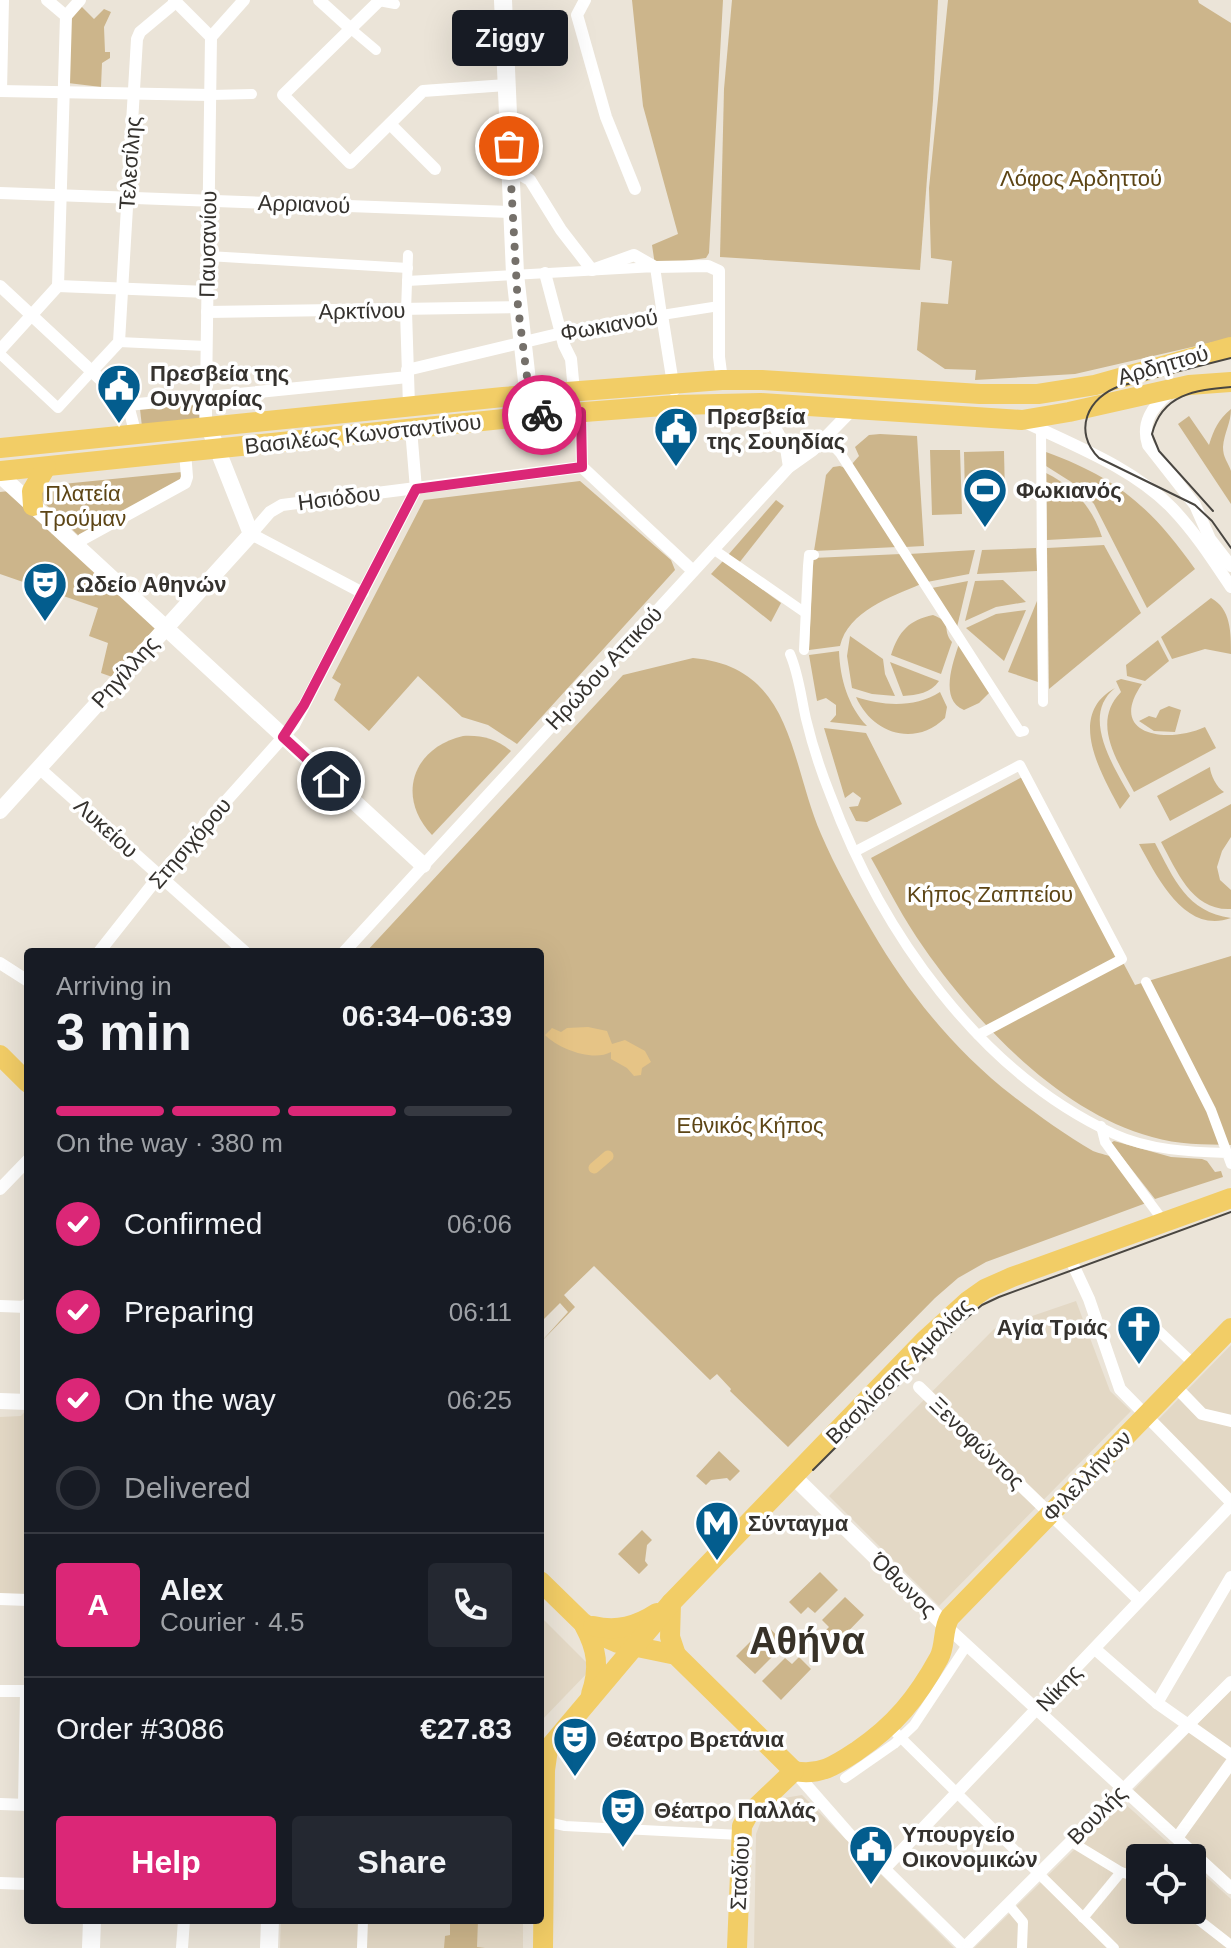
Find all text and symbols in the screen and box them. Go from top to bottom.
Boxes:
callout: Ziggy [451,10,567,66]
text: Ziggy [475,23,545,53]
pin [475,112,543,180]
street label: Τελεσίλης [114,115,146,211]
icon: bag [487,124,531,168]
park label: Λόφος Αρδηττού [1000,166,1162,191]
street label: Παυσανίου [195,190,221,298]
street label: Αρριανού [257,190,351,218]
street label: Αρκτίνου [318,298,406,324]
street label: Φωκιανού [558,304,660,346]
street label: Αρδηττού [1115,340,1211,390]
place label: Πρεσβεία της Ουγγαρίας [150,361,289,411]
public building icon: Πρεσβεία της Ουγγαρίας [95,362,143,425]
courier [502,375,582,455]
icon: bike [520,393,564,437]
place label: Πρεσβεία της Σουηδίας [707,404,845,454]
public building icon: Πρεσβεία της Σουηδίας [652,405,700,468]
street label: Βασιλέως Κωνσταντίνου [244,409,482,459]
sports icon: Φωκιανός [961,466,1009,529]
place label: Φωκιανός [1016,478,1122,503]
park label: Πλατεία Τρούμαν [40,481,126,531]
street label: Ησιόδου [296,481,382,515]
theatre icon: Ωδείο Αθηνών [21,560,69,623]
place label: Ωδείο Αθηνών [76,572,227,597]
street label: Ηρώδου Αττικού [541,601,667,735]
street label: Ρηγίλλης [86,631,164,713]
pin [297,747,365,815]
icon: home [309,759,353,803]
street label: Λυκείου [69,793,143,863]
street label: Στησιχόρου [144,793,236,893]
park label: Κήπος Ζαππείου [907,882,1073,907]
text: Arriving in [56,971,172,1001]
text: 06:34–06:39 [342,999,512,1032]
text: 3 min [56,1003,192,1061]
park label: Εθνικός Κήπος [676,1113,824,1138]
text: On the way · 380 m [56,1128,283,1158]
icon: check [56,1202,100,1246]
text: Confirmed [124,1207,262,1240]
text: 06:06 [447,1209,512,1239]
icon: check [56,1290,100,1334]
street label: Βασιλίσσης Αμαλίας [821,1293,977,1449]
text: Preparing [124,1295,254,1328]
text: 06:11 [449,1297,512,1327]
church icon: Αγία Τριάς [1115,1303,1163,1366]
place label: Αγία Τριάς [997,1315,1108,1340]
icon: check [56,1378,100,1422]
text: On the way [124,1383,276,1416]
text: 06:25 [447,1385,512,1415]
street label: Ξενοφώντος [925,1392,1029,1494]
street label: Φιλελλήνων [1037,1425,1137,1527]
text: Delivered [124,1471,251,1504]
metro station icon: Σύνταγμα [693,1499,741,1562]
place label: Σύνταγμα [748,1511,849,1536]
street label: Όθωνος [866,1547,942,1622]
button: phone [428,1563,512,1647]
text: Alex [160,1573,223,1606]
text: A [87,1588,109,1621]
text: Courier · 4.5 [160,1607,305,1637]
district label: Αθήνα [749,1620,865,1662]
street label: Νίκης [1031,1659,1087,1717]
text: Order #3086 [56,1712,224,1745]
text: €27.83 [420,1712,512,1745]
theatre icon: Θέατρο Βρετάνια [551,1715,599,1778]
place label: Θέατρο Βρετάνια [606,1727,785,1752]
street label: Βουλής [1062,1780,1132,1850]
theatre icon: Θέατρο Παλλάς [599,1786,647,1849]
place label: Θέατρο Παλλάς [654,1798,816,1823]
button: Help [56,1816,276,1908]
button: Share [292,1816,512,1908]
place label: Υπουργείο Οικονομικών [902,1822,1038,1872]
public building icon: Υπουργείο Οικονομικών [847,1823,895,1886]
street label: Σταδίου [726,1835,754,1911]
map controls [1126,1844,1206,1924]
button: locate [1126,1844,1206,1924]

